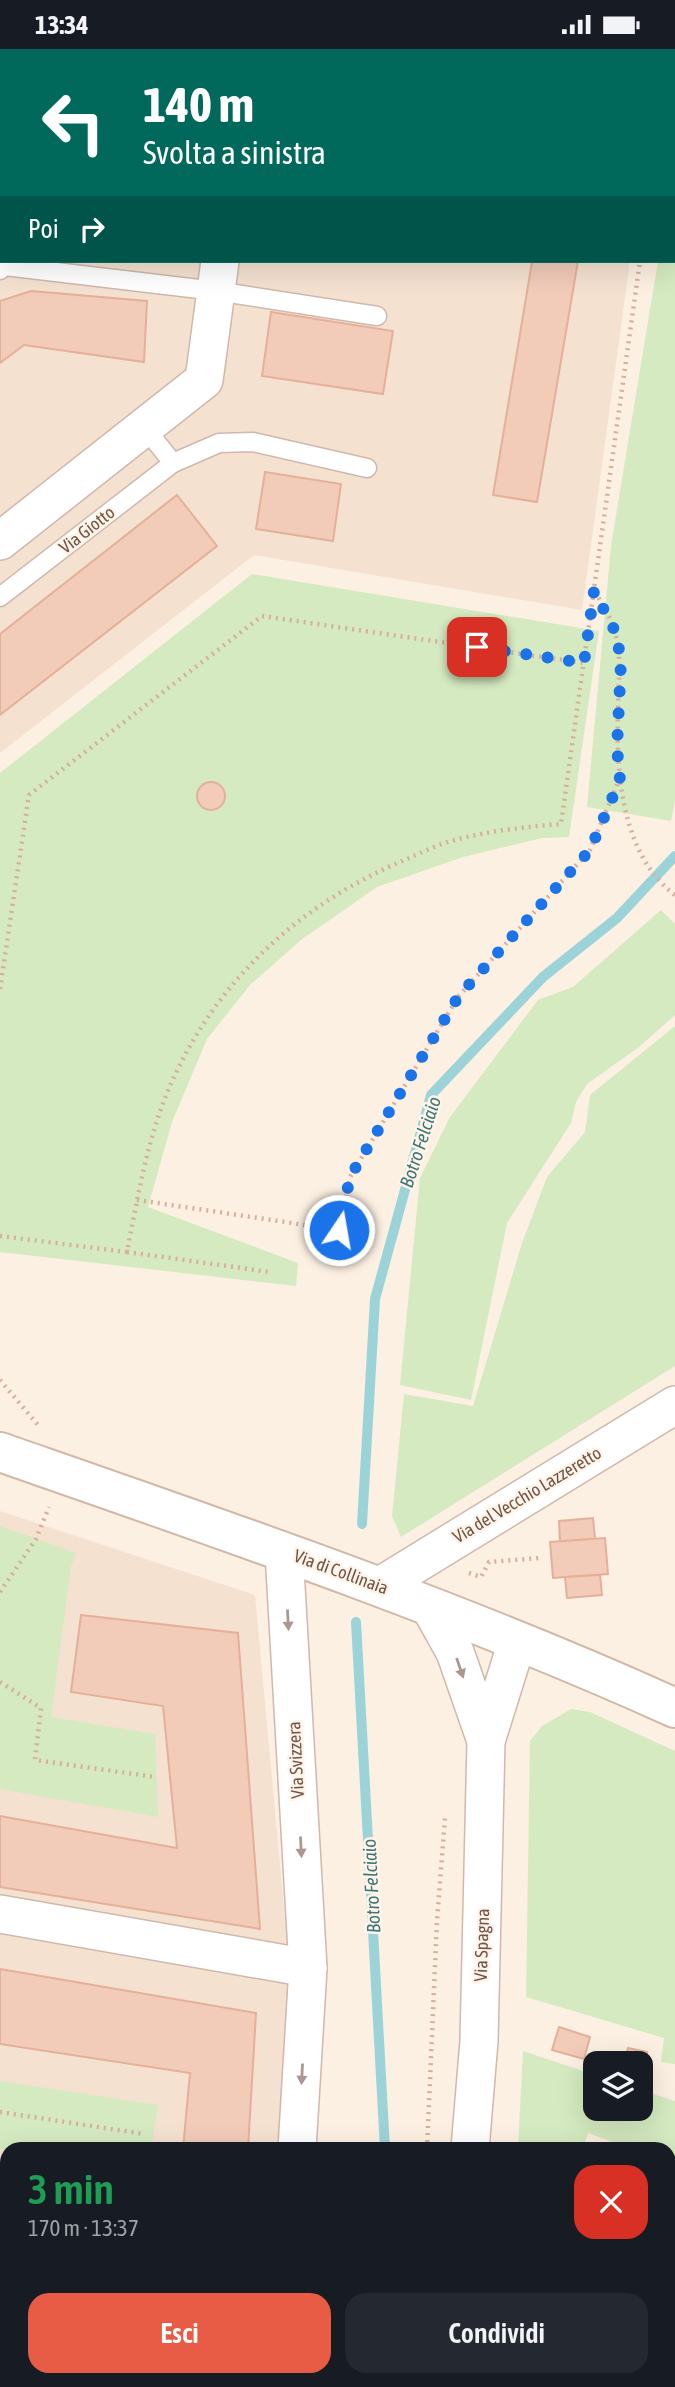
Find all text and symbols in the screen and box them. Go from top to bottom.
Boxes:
text: 13:34 [35,10,89,40]
text: 140 m [143,76,254,132]
icon: left [28,77,119,168]
text: Svolta a sinistra [143,134,326,171]
icon: right [73,210,111,248]
text: Poi [28,214,59,244]
street label: Via Giotto [55,501,119,558]
pin [447,617,507,677]
icon: arrive [458,628,496,666]
water label: Botro Felciaio [395,1094,445,1190]
position arrow [302,1193,376,1267]
street label: Via del Vecchio Lazzeretto [449,1442,605,1547]
street label: Via di Collinaia [291,1545,391,1598]
one-way arrow [282,1609,293,1631]
one-way arrow [455,1657,466,1678]
street label: Via Svizzera [283,1721,308,1799]
one-way arrow [296,1836,307,1858]
water label: Botro Felciaio [358,1838,384,1934]
street label: Via Spagna [470,1908,493,1982]
map controls [583,2051,653,2121]
button: layers [583,2051,653,2121]
one-way arrow [296,2063,307,2085]
text: 3 min [28,2165,114,2213]
button: close [574,2165,648,2239]
text: 170 m · 13:37 [28,2215,139,2241]
button: Esci [28,2293,331,2373]
button: Condividi [345,2293,648,2373]

